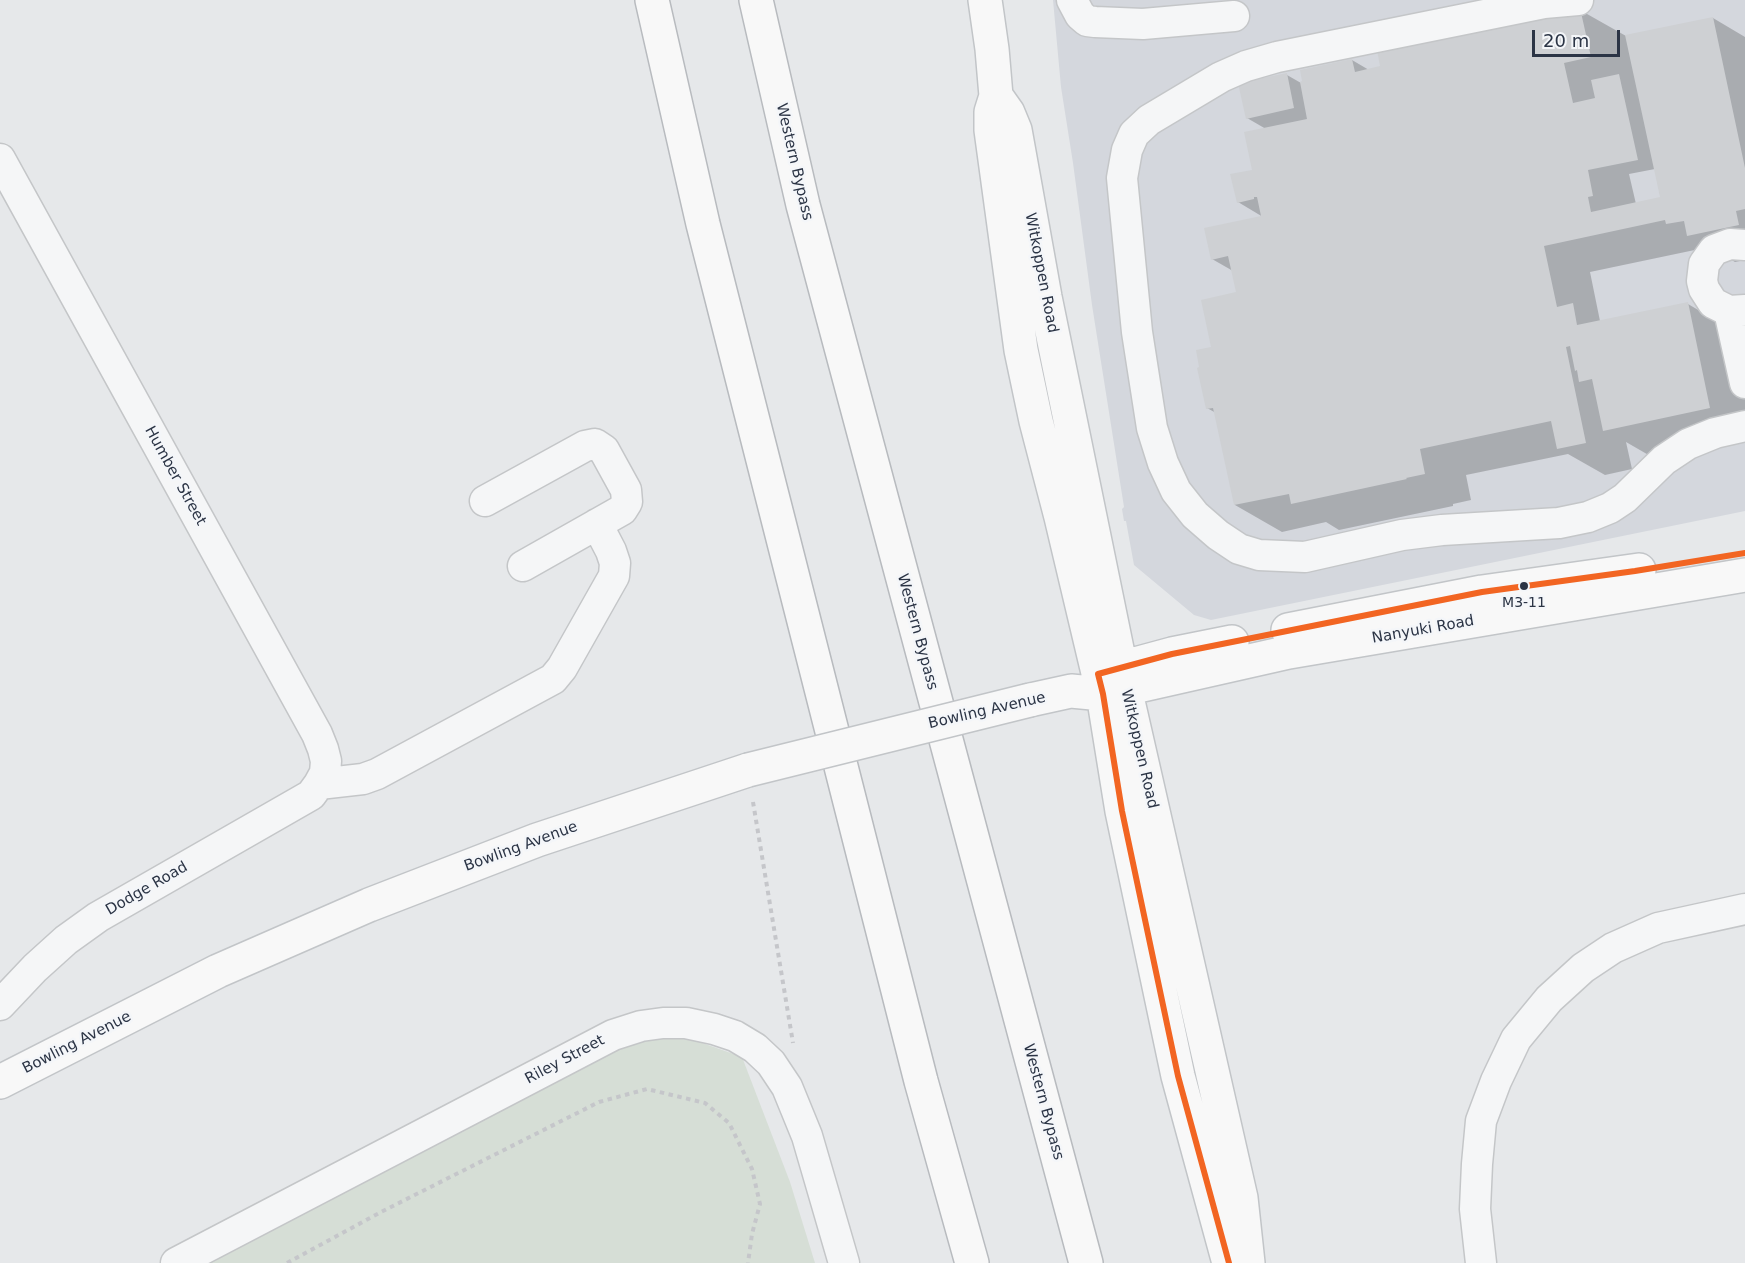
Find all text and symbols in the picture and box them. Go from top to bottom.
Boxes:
scale bar [1535,18,1624,56]
text: 20 m [1543,30,1589,51]
street label: Western Bypass [772,102,816,222]
street label: Witkoppen Road [1021,211,1061,335]
street label: Humber Street [140,423,210,529]
street label: Western Bypass [893,572,941,692]
marker: M3-11 [1518,580,1530,592]
place label: M3-11 [1502,595,1546,611]
street label: Nanyuki Road [1370,612,1476,648]
street label: Witkoppen Road [1117,688,1161,810]
street label: Bowling Avenue [927,689,1047,733]
street label: Bowling Avenue [462,818,580,876]
street label: Dodge Road [103,858,191,920]
street label: Bowling Avenue [20,1008,134,1078]
street label: Riley Street [522,1032,608,1088]
street label: Western Bypass [1019,1042,1067,1162]

